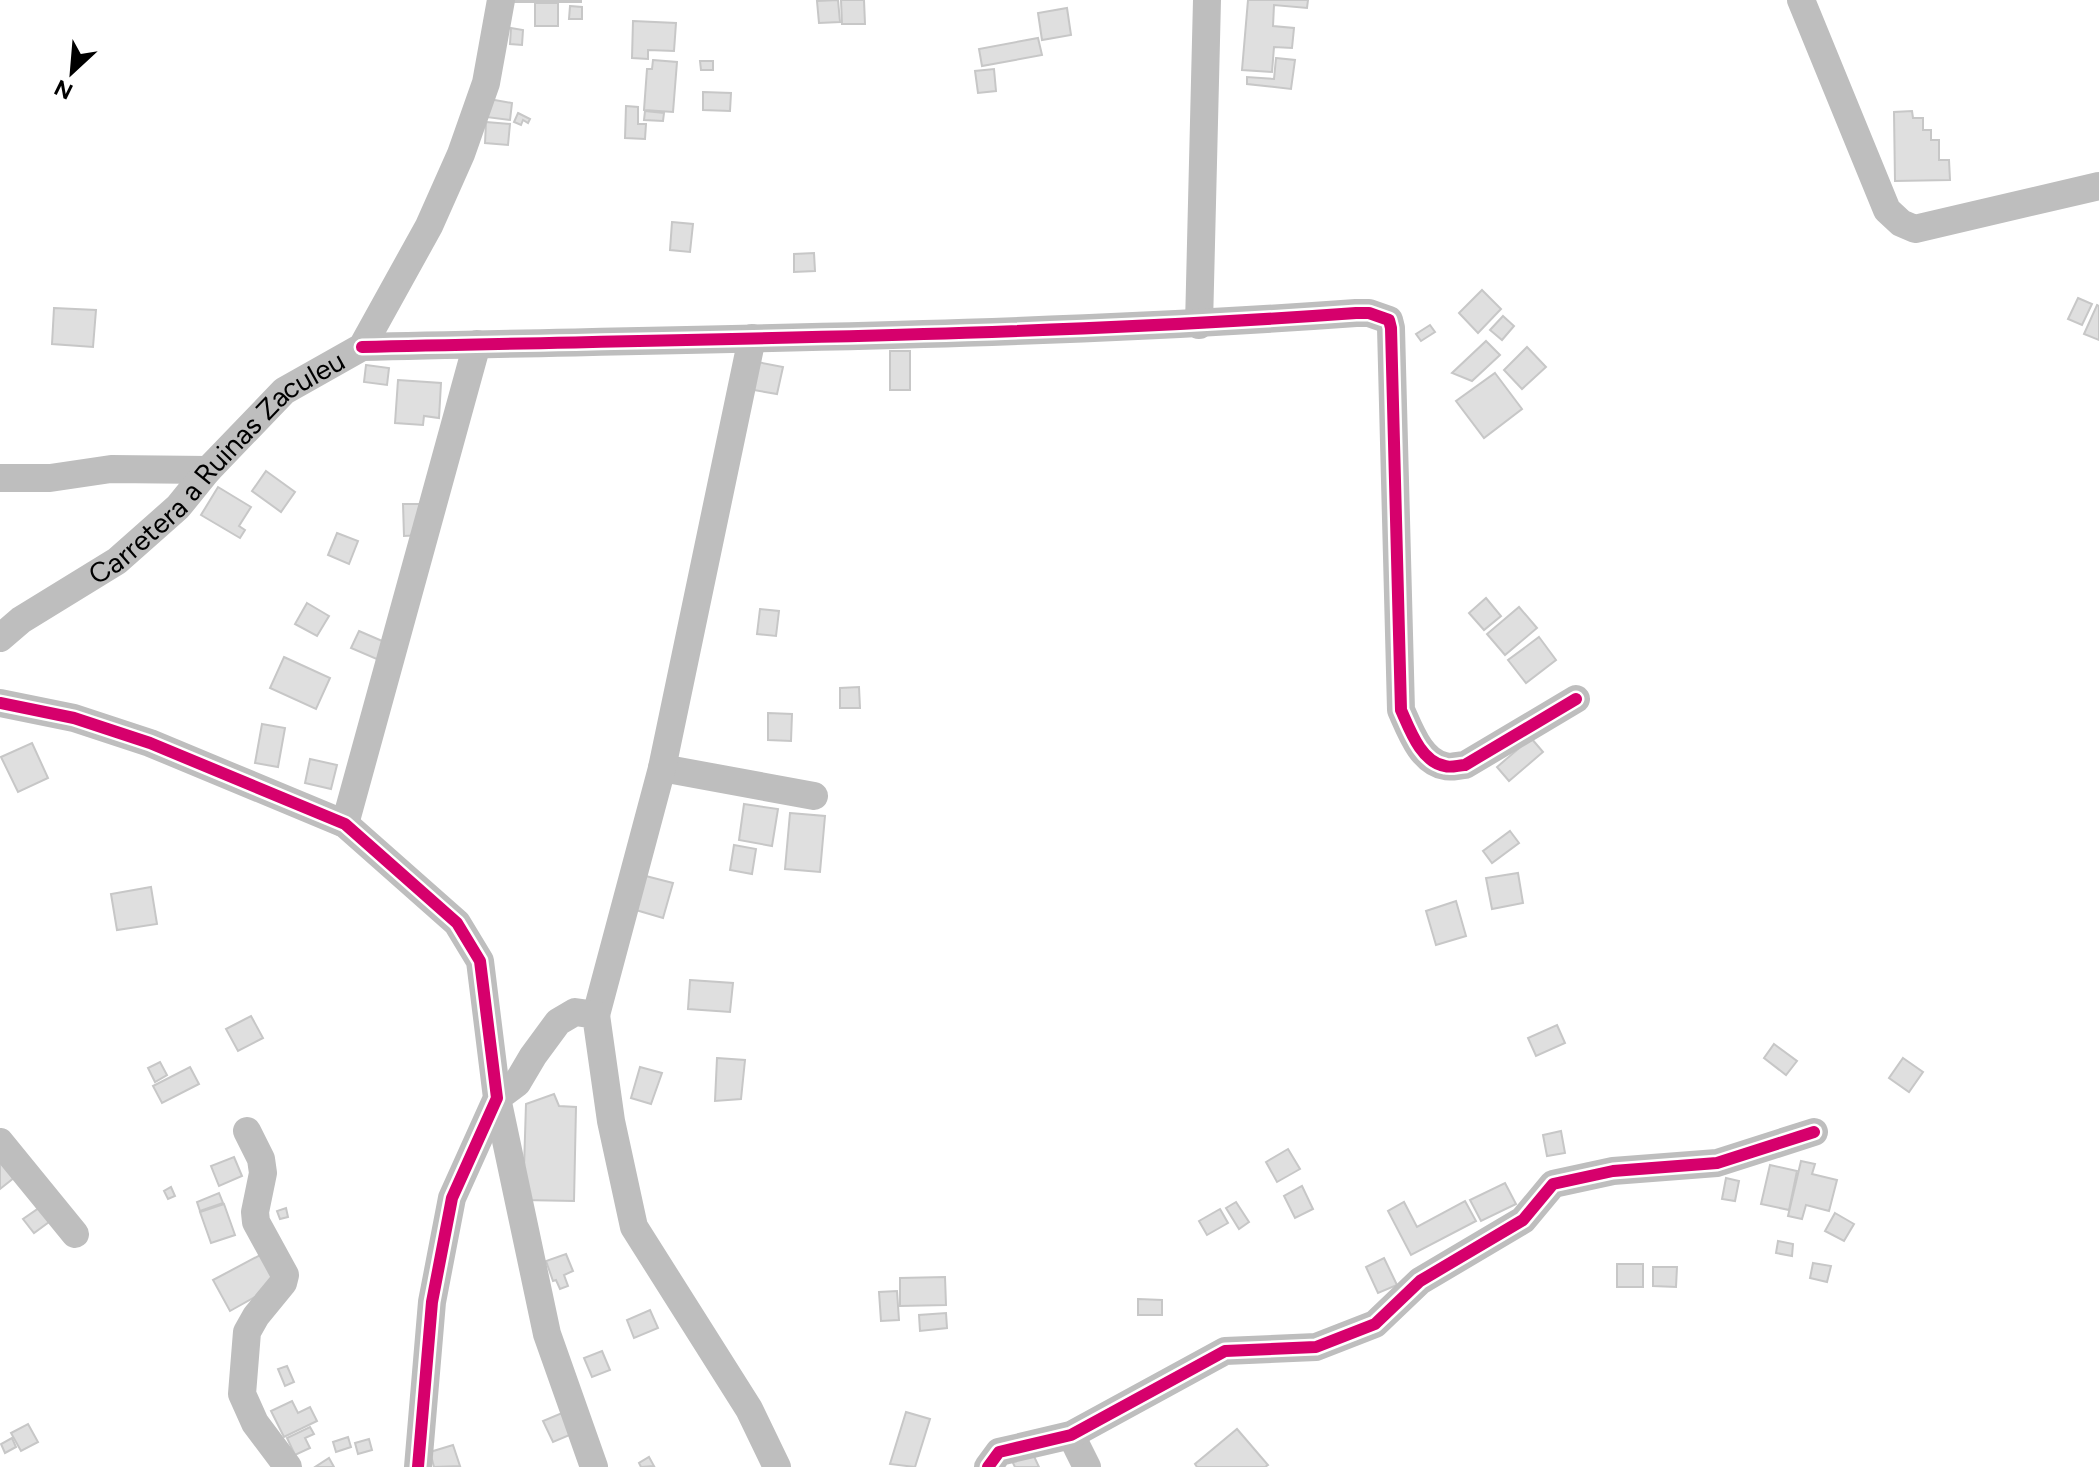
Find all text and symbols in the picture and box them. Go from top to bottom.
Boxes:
north arrow [32,32,112,112]
text: N [50,74,77,105]
street label: Carretera a Ruinas Zaculeu [82,343,351,591]

